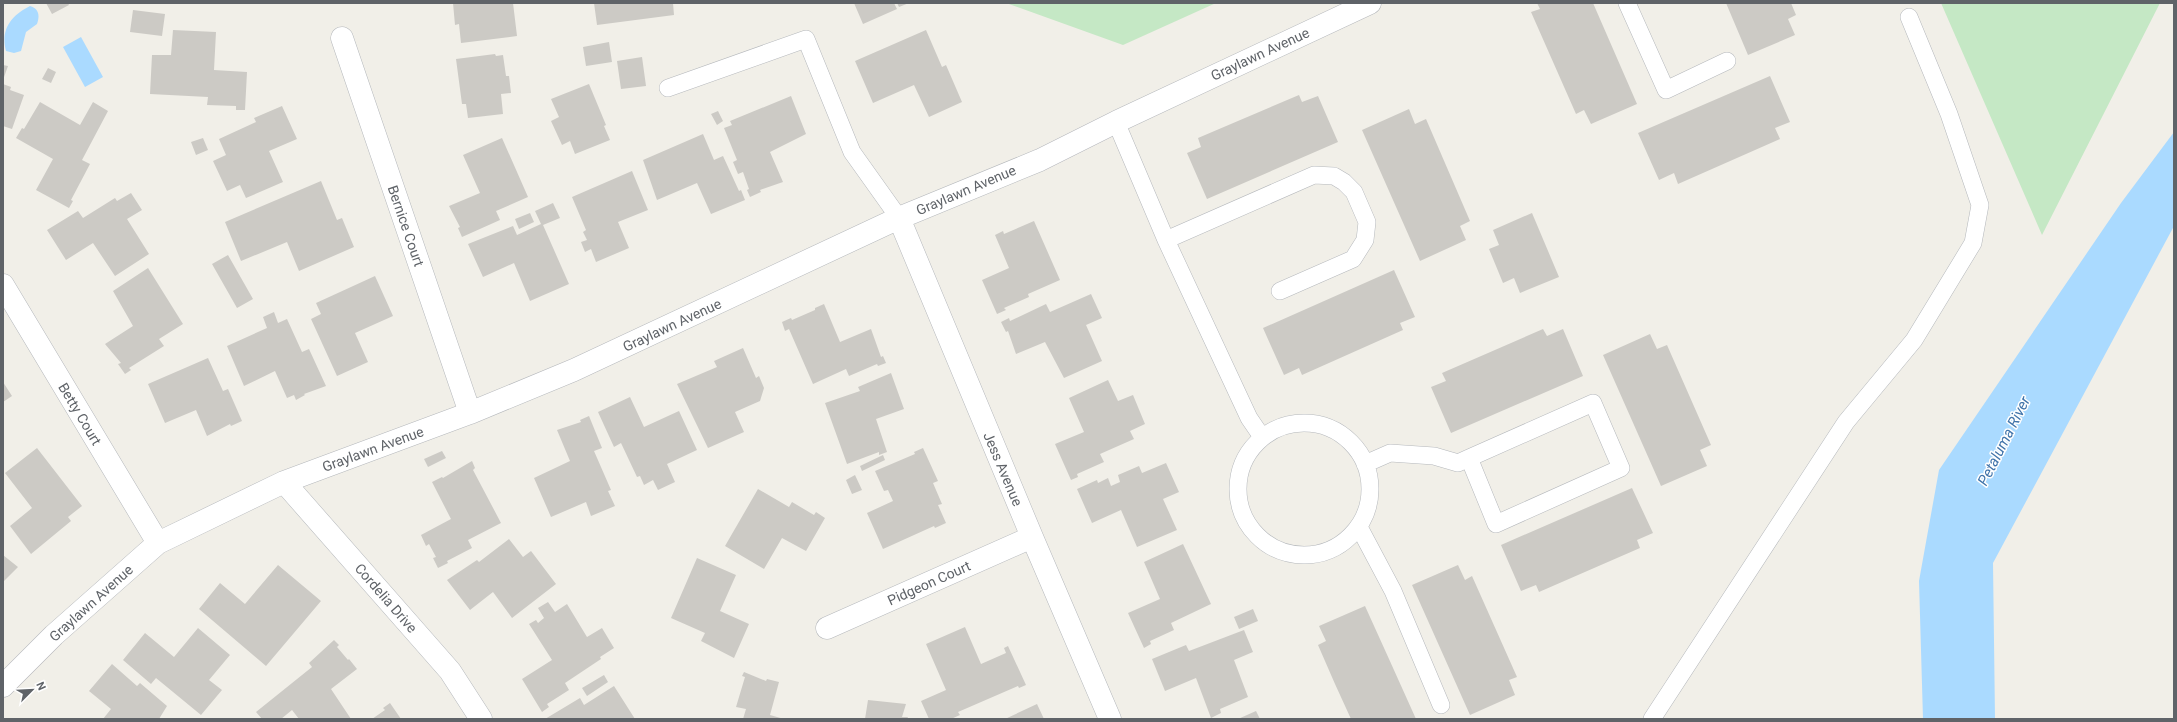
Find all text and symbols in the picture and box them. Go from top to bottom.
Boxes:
street label: Graylawn Avenue [1208,24,1312,84]
street label: Graylawn Avenue [914,162,1018,218]
street label: Bernice Court [385,183,427,269]
street label: Graylawn Avenue [620,295,724,355]
street label: Betty Court [55,380,105,448]
water label: Petaluma River [1974,393,2035,489]
street label: Graylawn Avenue [320,423,426,475]
street label: Jess Avenue [980,430,1026,508]
street label: Pidgeon Court [885,557,973,608]
street label: Cordelia Drive [352,560,420,636]
street label: Graylawn Avenue [46,561,136,645]
north arrow [12,670,52,710]
text: N [33,680,48,693]

